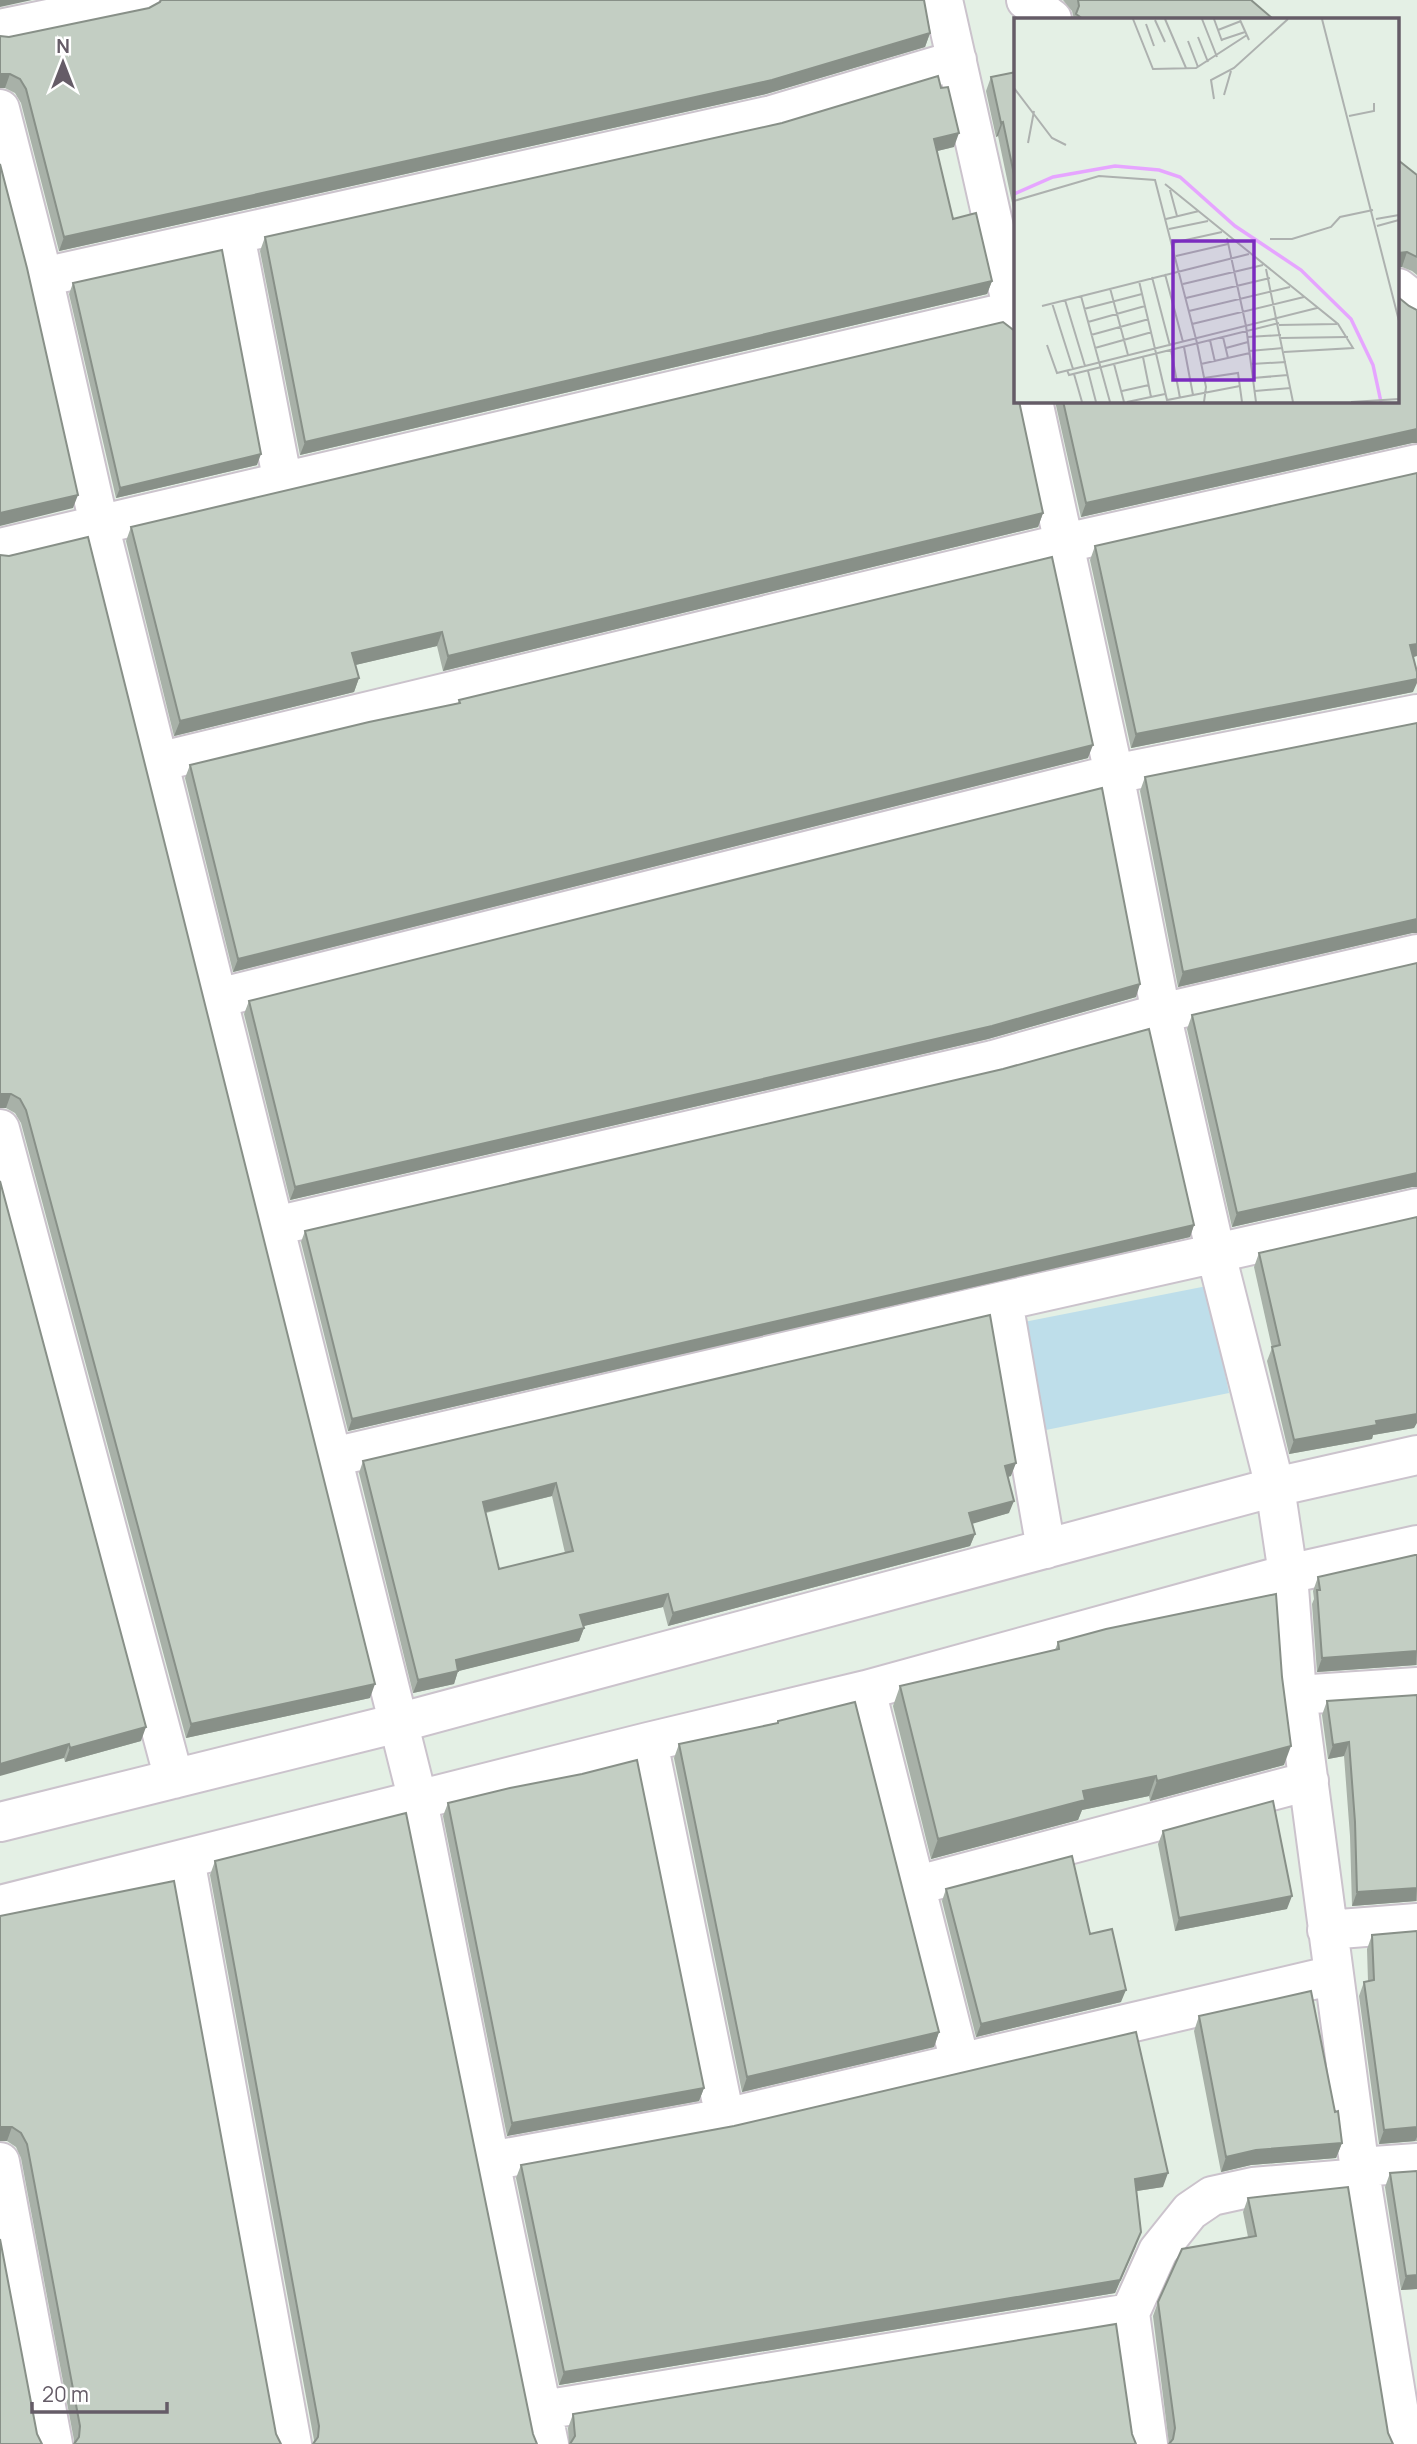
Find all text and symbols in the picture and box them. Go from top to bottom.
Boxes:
inset map [1014,18,1400,402]
north arrow [28,28,98,98]
text: N [56,33,70,59]
scale bar [32,2370,166,2414]
text: 20 m [42,2380,89,2408]

